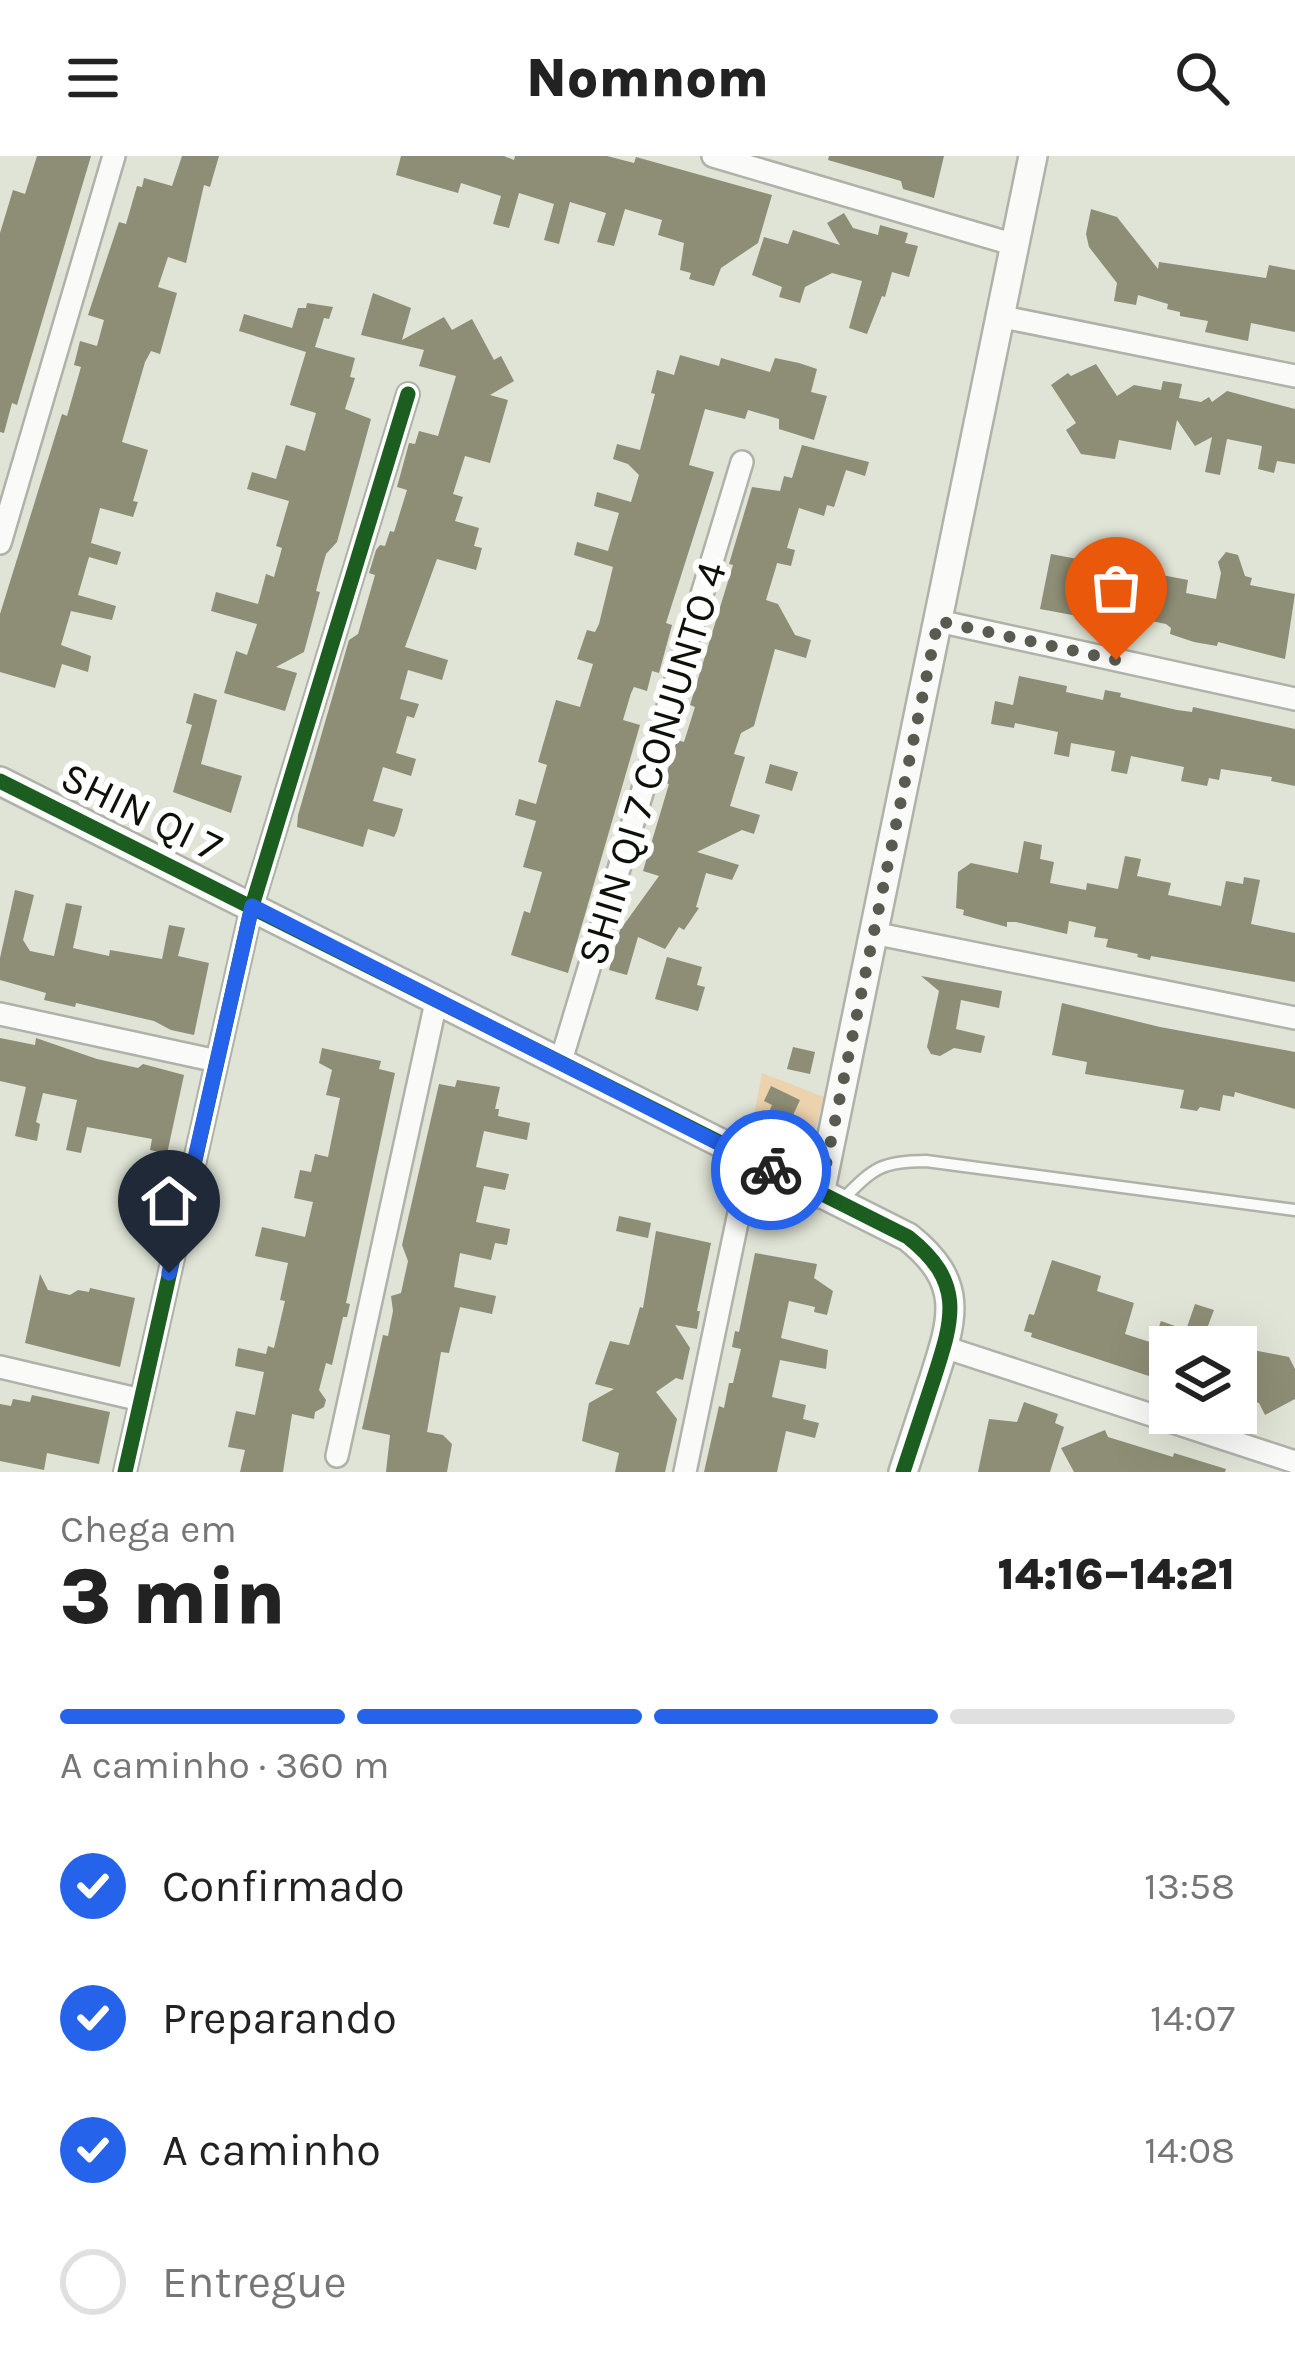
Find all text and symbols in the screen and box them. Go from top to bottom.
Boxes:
icon: menu [60,45,126,111]
icon: search [1169,45,1235,111]
text: Nomnom [526,46,769,110]
pin [1065,537,1167,660]
icon: bag [1083,555,1149,621]
street label: SHIN QI 7 CONJUNTO 4 [567,556,737,971]
street label: SHIN QI 7 [53,752,230,872]
courier [711,1110,831,1230]
icon: bike [738,1137,804,1203]
pin [118,1150,220,1273]
icon: home [136,1168,202,1234]
map controls [1149,1326,1257,1434]
button: layers [1149,1326,1257,1434]
text: Chega em [60,1506,237,1552]
text: 14:16–14:21 [997,1548,1235,1600]
text: 3 min [60,1551,285,1643]
text: A caminho · 360 m [60,1742,390,1788]
icon: check [60,1853,126,1919]
text: Confirmado [162,1860,405,1912]
text: 13:58 [1144,1863,1235,1909]
icon: check [60,1985,126,2051]
text: Preparando [162,1992,397,2044]
text: 14:07 [1150,1995,1235,2041]
icon: check [60,2117,126,2183]
text: A caminho [162,2124,381,2176]
text: 14:08 [1144,2127,1235,2173]
text: Entregue [162,2256,347,2308]

